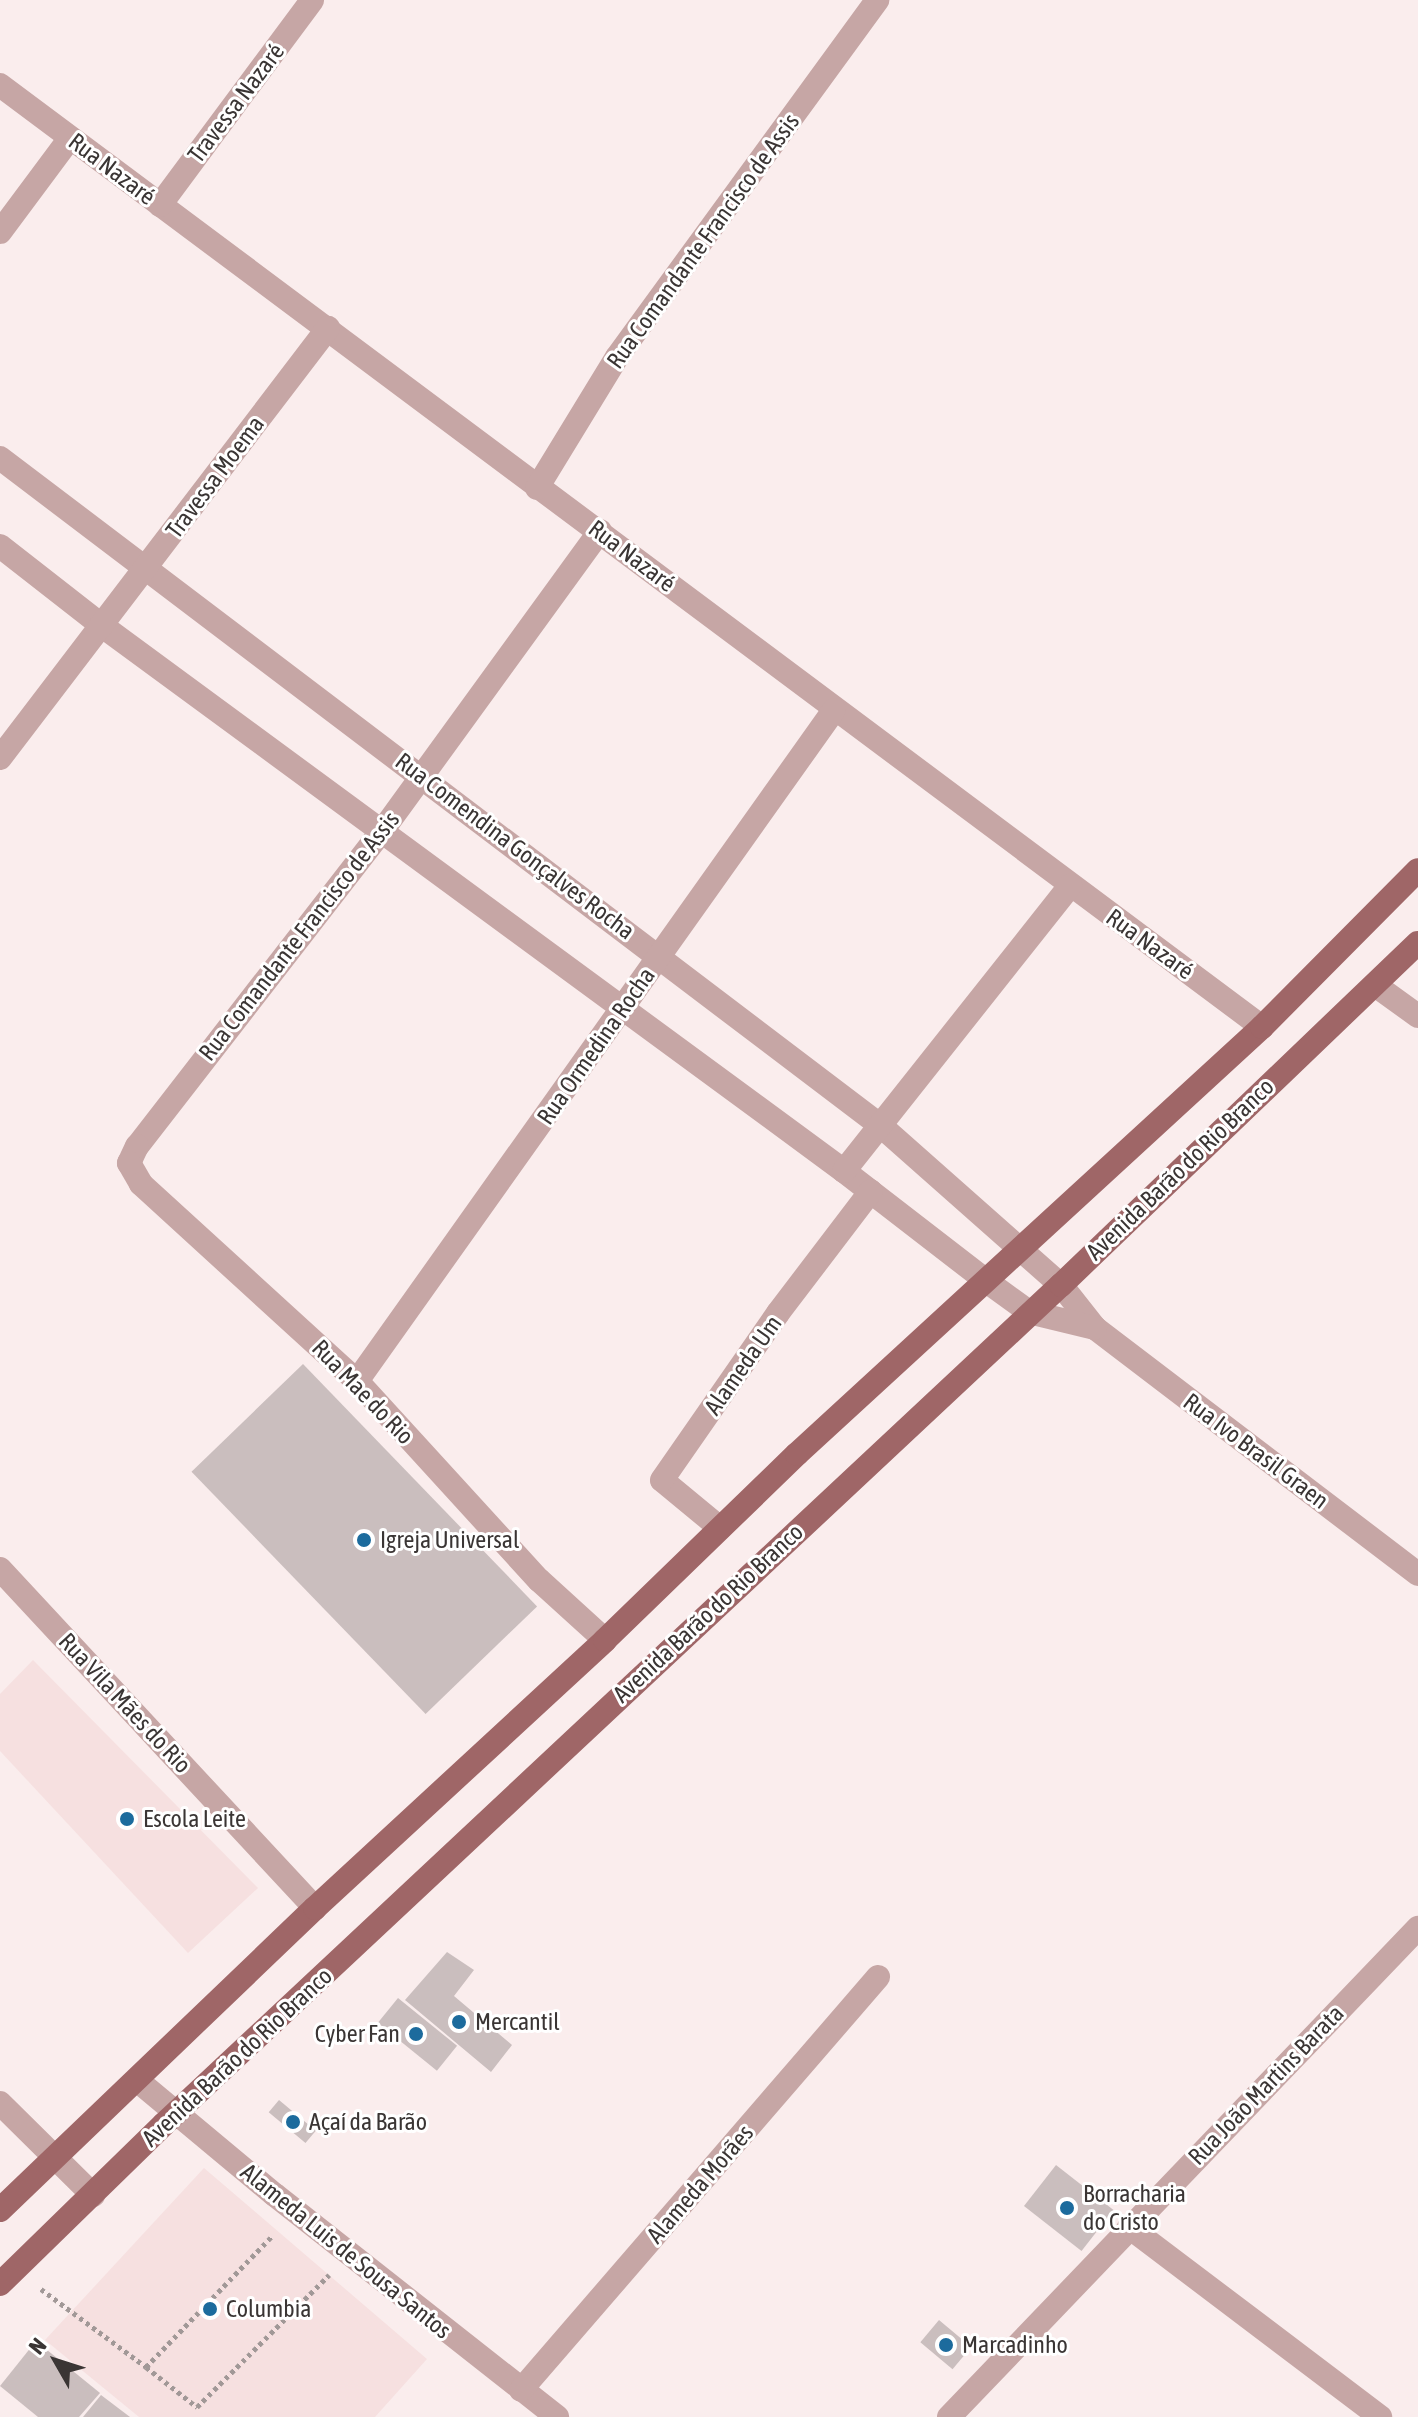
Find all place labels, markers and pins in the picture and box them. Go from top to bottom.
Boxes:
place label: Igreja Universal [380,1526,519,1554]
marker: Igreja Universal [355,1531,373,1549]
place label: Escola Leite [143,1805,246,1833]
marker: Escola Leite [118,1810,136,1828]
place label: Mercantil [475,2008,560,2036]
marker: Mercantil [450,2013,468,2031]
place label: Cyber Fan [315,2020,400,2048]
marker: Cyber Fan [407,2025,425,2043]
place label: Açaí da Barão [309,2108,427,2136]
marker: Açaí da Barão [284,2113,302,2131]
place label: Borracharia do Cristo [1083,2180,1186,2236]
marker: Borracharia do Cristo [1058,2199,1076,2217]
place label: Columbia [226,2295,311,2323]
marker: Columbia [201,2300,219,2318]
place label: Marcadinho [962,2331,1068,2359]
marker: Marcadinho [937,2336,955,2354]

